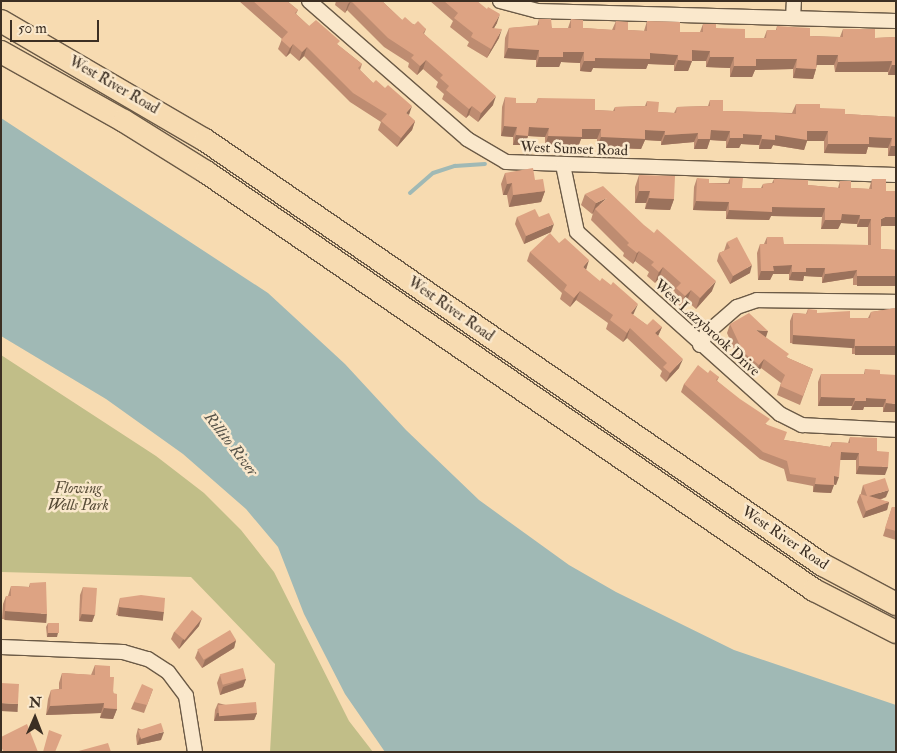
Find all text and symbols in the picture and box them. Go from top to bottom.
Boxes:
scale bar [12,10,101,42]
text: 50 m [18,19,47,38]
street label: West River Road [66,52,162,118]
street label: West Sunset Road [520,138,628,160]
street label: West River Road [405,273,497,345]
street label: West Lazybrook Drive [650,276,764,380]
water label: Rillito River [200,408,262,480]
park label: Flowing Wells Park [47,479,109,514]
street label: West River Road [738,502,832,574]
north arrow [10,693,60,743]
text: N [29,694,42,711]

